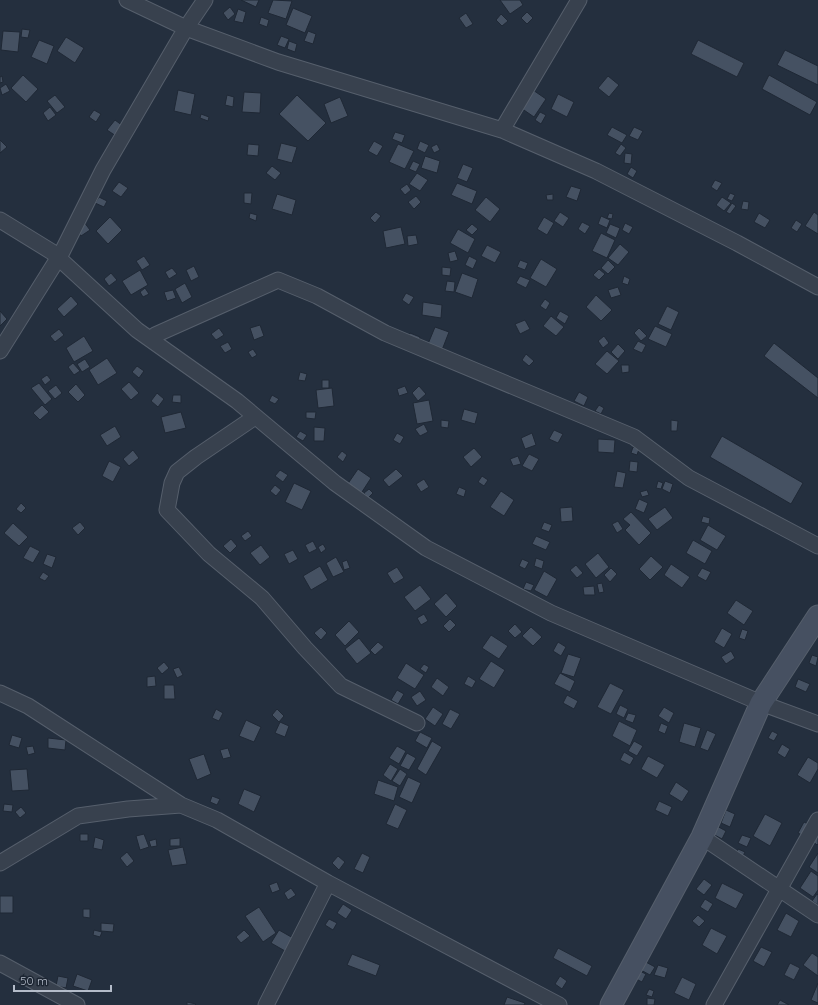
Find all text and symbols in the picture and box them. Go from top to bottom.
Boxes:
scale bar [14,967,111,993]
text: 50 m [20,973,48,988]

